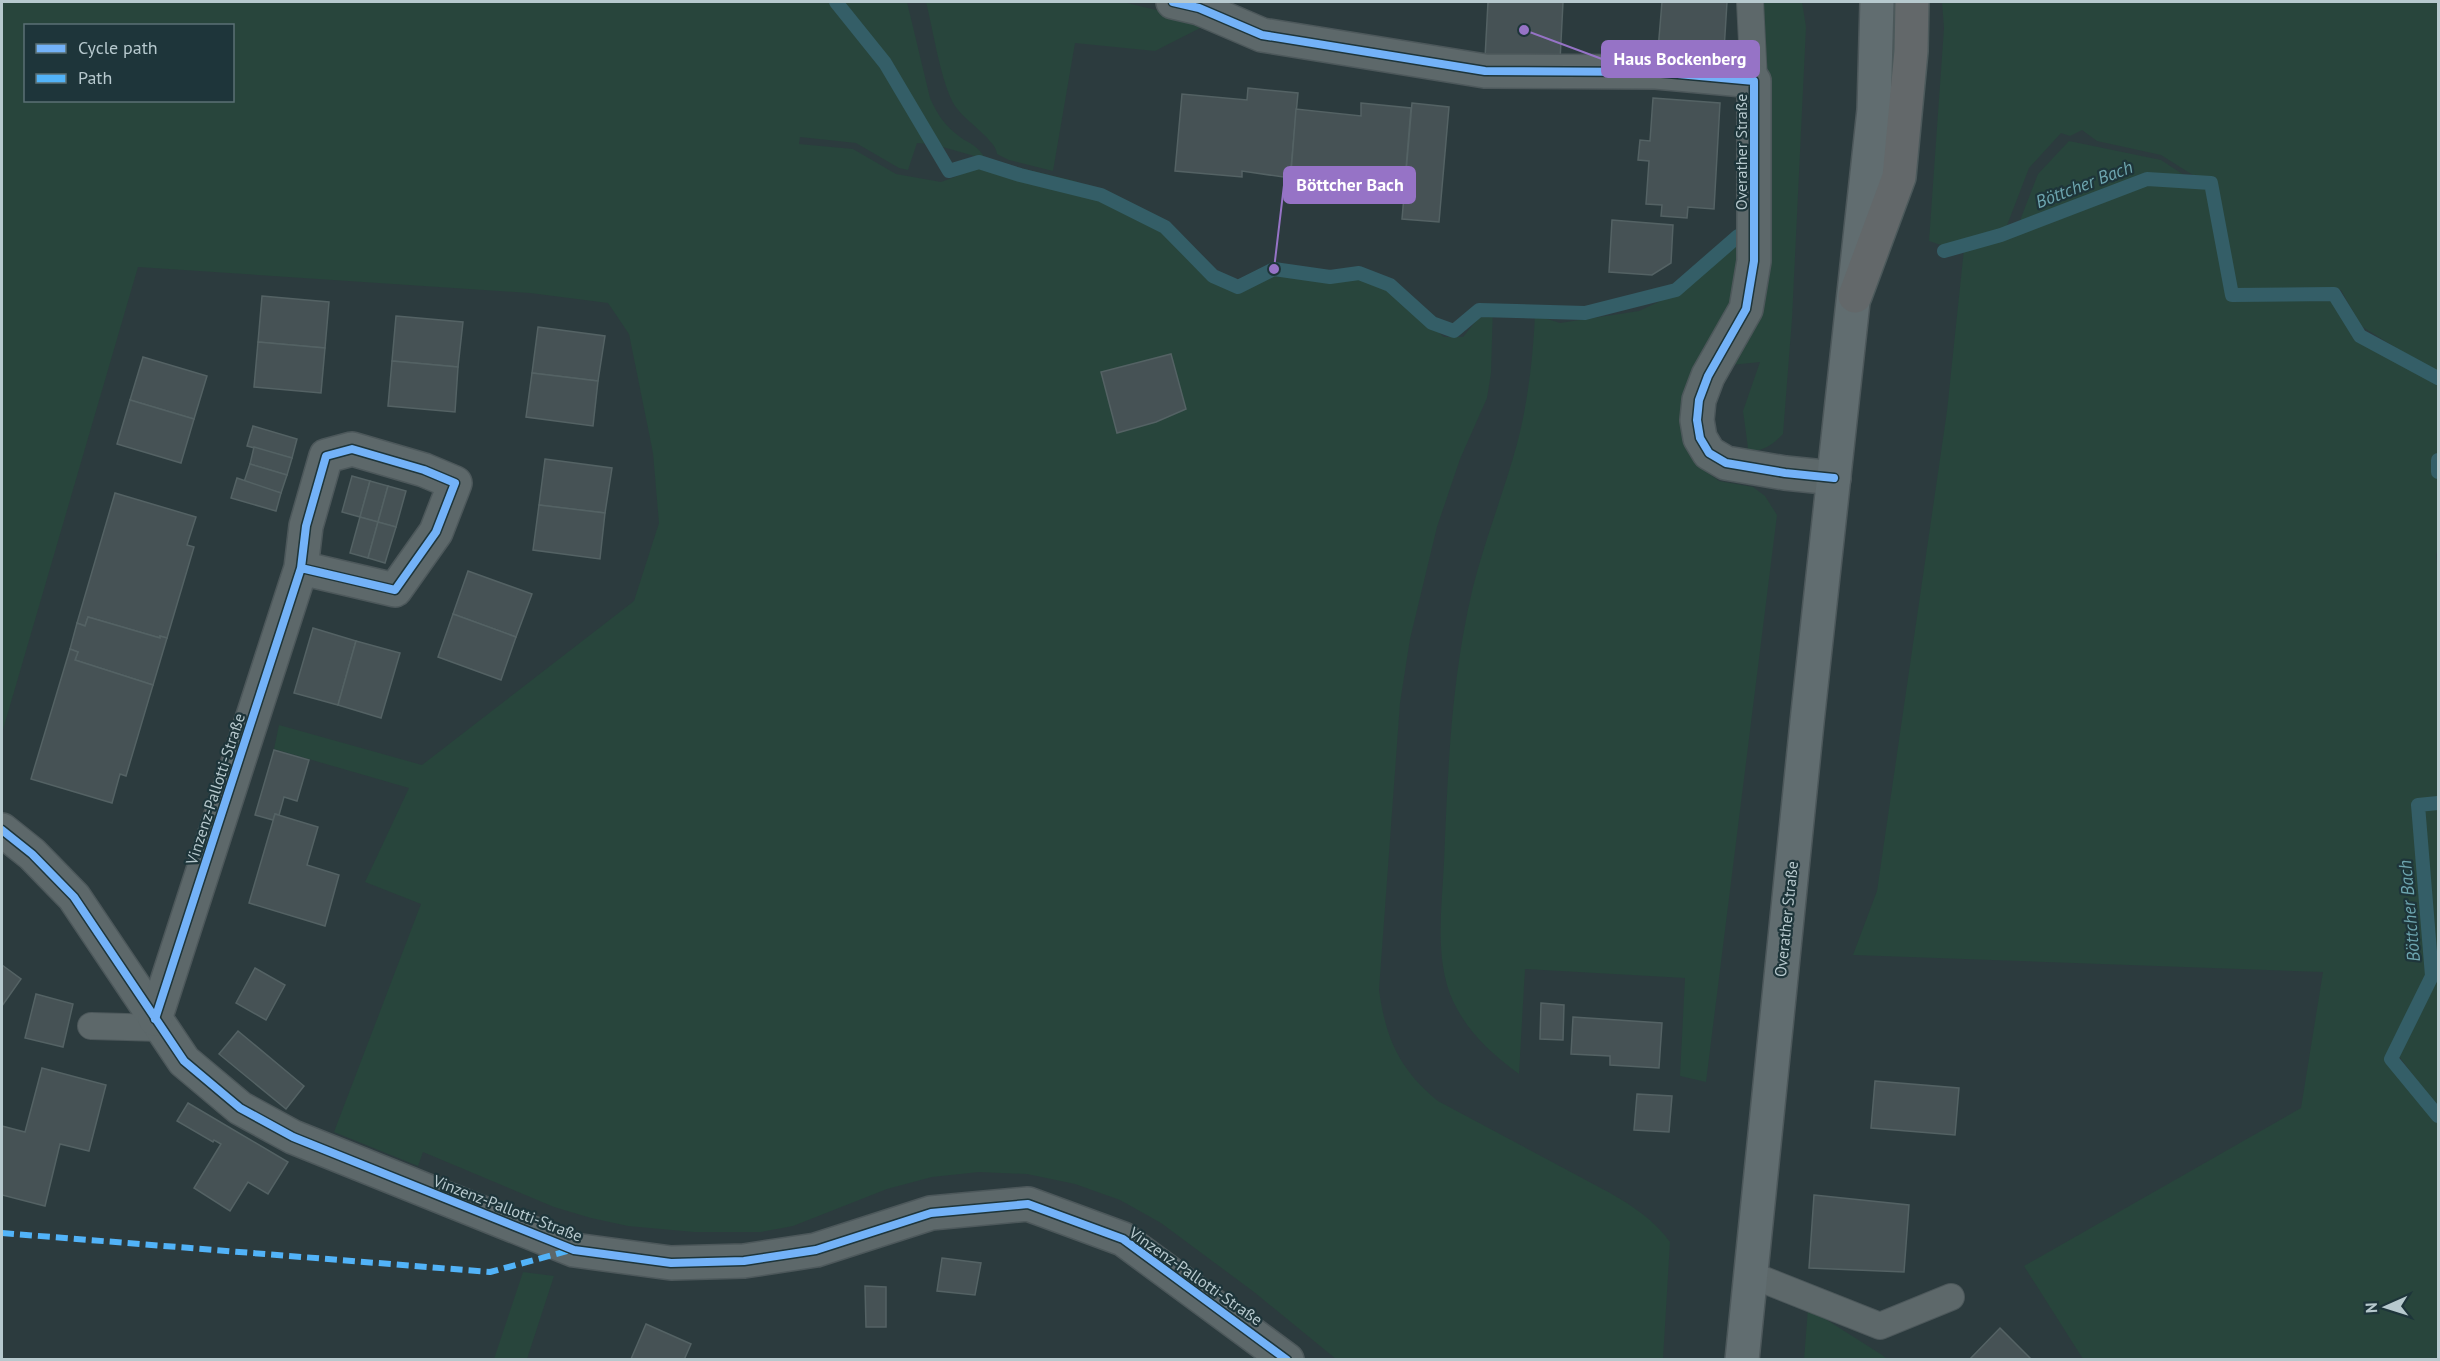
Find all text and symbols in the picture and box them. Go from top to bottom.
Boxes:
legend [24,24,234,102]
text: Cycle path [78,36,158,59]
callout: Haus Bockenberg [1602,41,1759,77]
text: Haus Bockenberg [1614,47,1746,70]
text: Path [78,66,112,89]
street label: Overather Straße [1731,94,1751,210]
water label: Böttcher Bach [2032,155,2136,213]
callout: Böttcher Bach [1284,167,1415,203]
text: Böttcher Bach [1296,173,1404,196]
street label: Vinzenz-Pallotti-Straße [181,711,249,868]
water label: Böttcher Bach [2393,859,2425,963]
street label: Overather Straße [1770,860,1802,978]
street label: Vinzenz-Pallotti-Straße [430,1170,585,1246]
street label: Vinzenz-Pallotti-Straße [1125,1222,1267,1330]
north arrow [2356,1277,2416,1337]
text: N [2361,1302,2381,1314]

